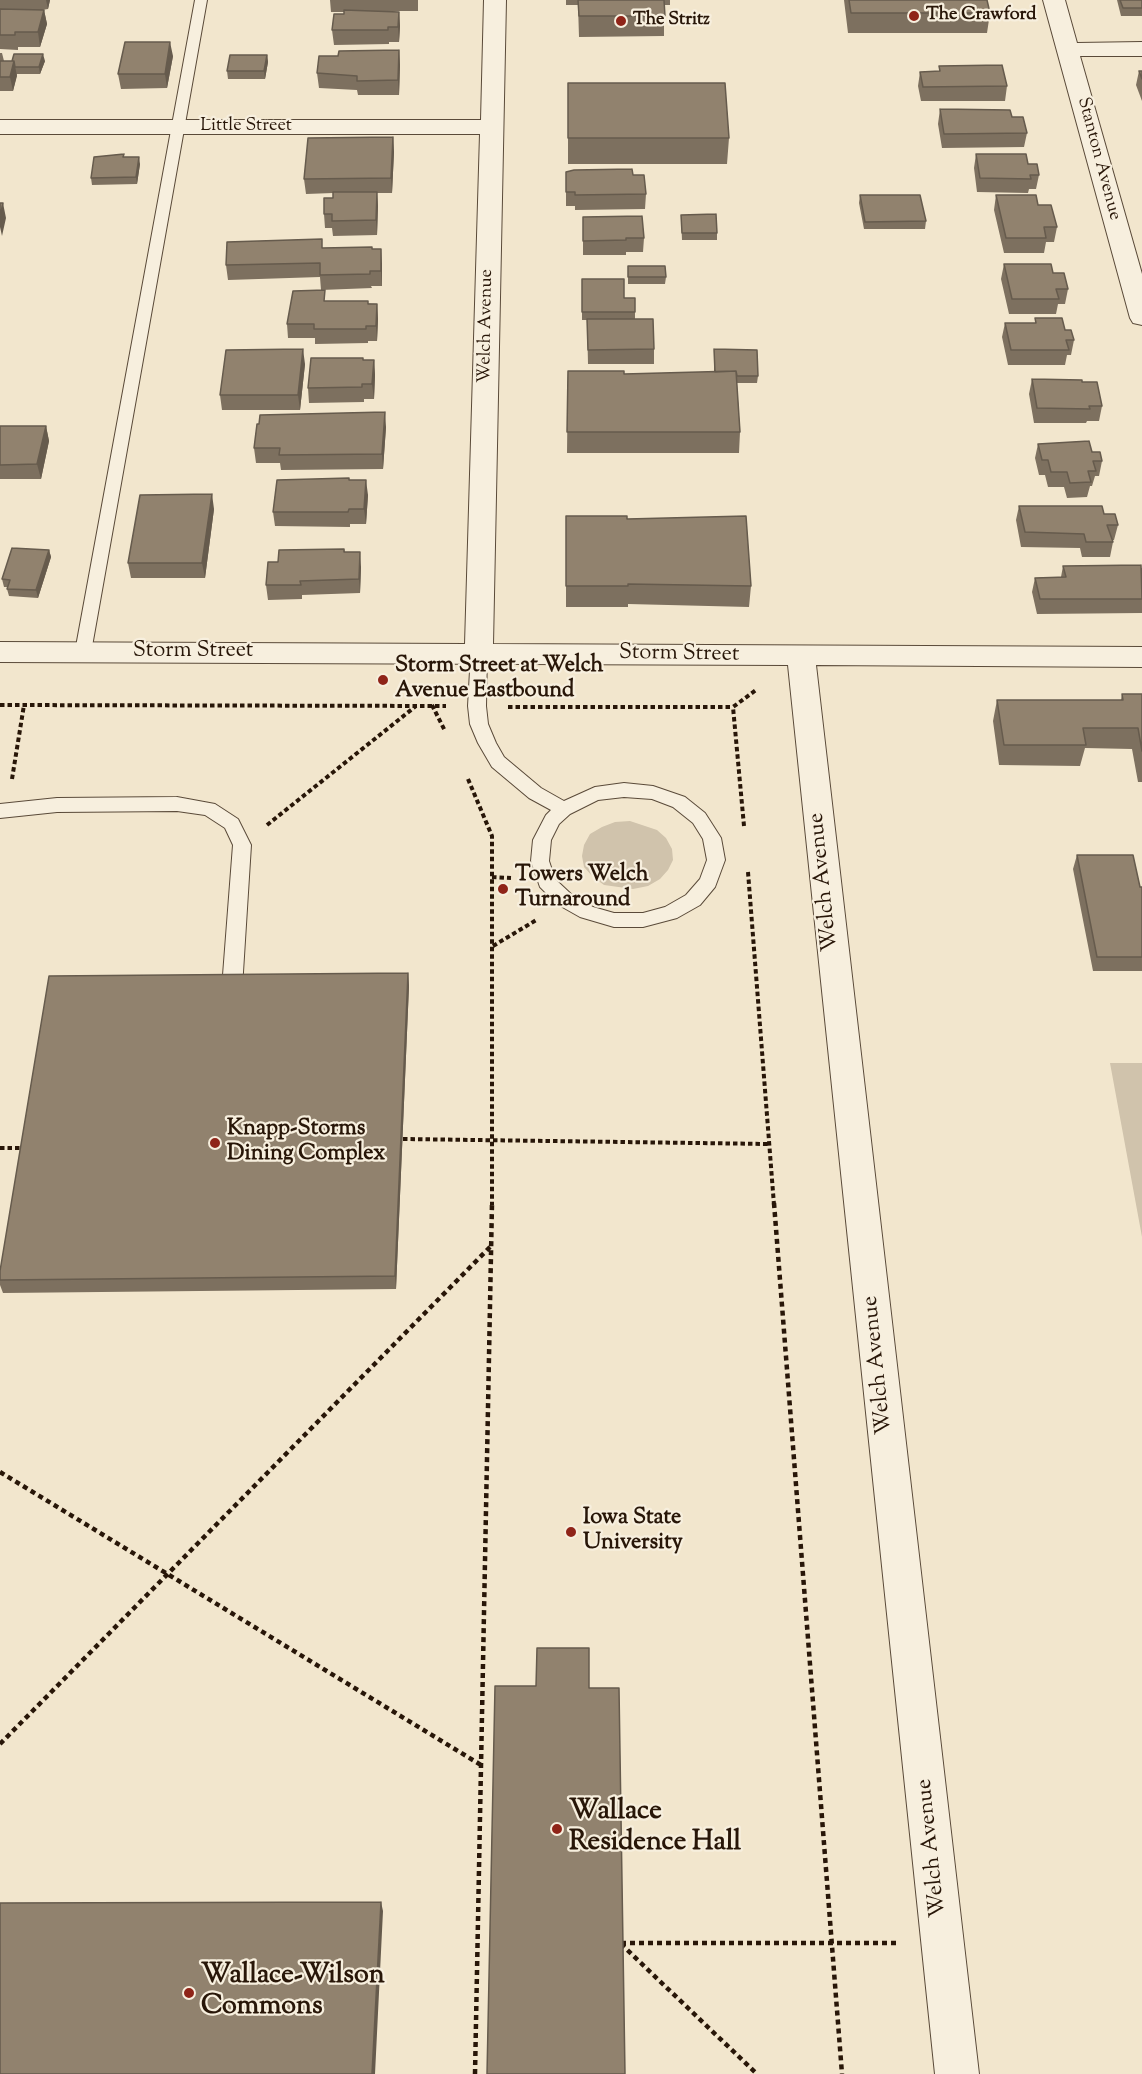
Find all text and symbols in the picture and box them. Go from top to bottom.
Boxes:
place label: The Crawford [926,5,1036,27]
marker: The Crawford [907,9,921,23]
place label: The Stritz [633,10,710,32]
marker: The Stritz [614,14,628,28]
street label: Stanton Avenue [1071,95,1125,223]
street label: Little Street [200,116,292,138]
street label: Welch Avenue [475,269,499,383]
street label: Storm Street [133,639,253,665]
street label: Storm Street [618,641,740,669]
place label: Storm Street at Welch Avenue Eastbound [395,654,604,706]
marker: Storm Street at Welch Avenue Eastbound [376,673,390,687]
street label: Welch Avenue [805,811,845,953]
place label: Towers Welch Turnaround [515,863,649,914]
marker: Towers Welch Turnaround [496,882,510,896]
place label: Knapp-Storms Dining Complex [227,1117,385,1168]
marker: Knapp-Storms Dining Complex [208,1136,222,1150]
street label: Welch Avenue [859,1294,899,1436]
place label: Iowa State University [583,1506,683,1558]
marker: Iowa State University [564,1525,578,1539]
street label: Welch Avenue [913,1777,953,1919]
place label: Wallace Residence Hall [569,1797,741,1860]
marker: Wallace Residence Hall [550,1822,564,1836]
place label: Wallace-Wilson Commons [201,1961,385,2024]
marker: Wallace-Wilson Commons [182,1986,196,2000]

